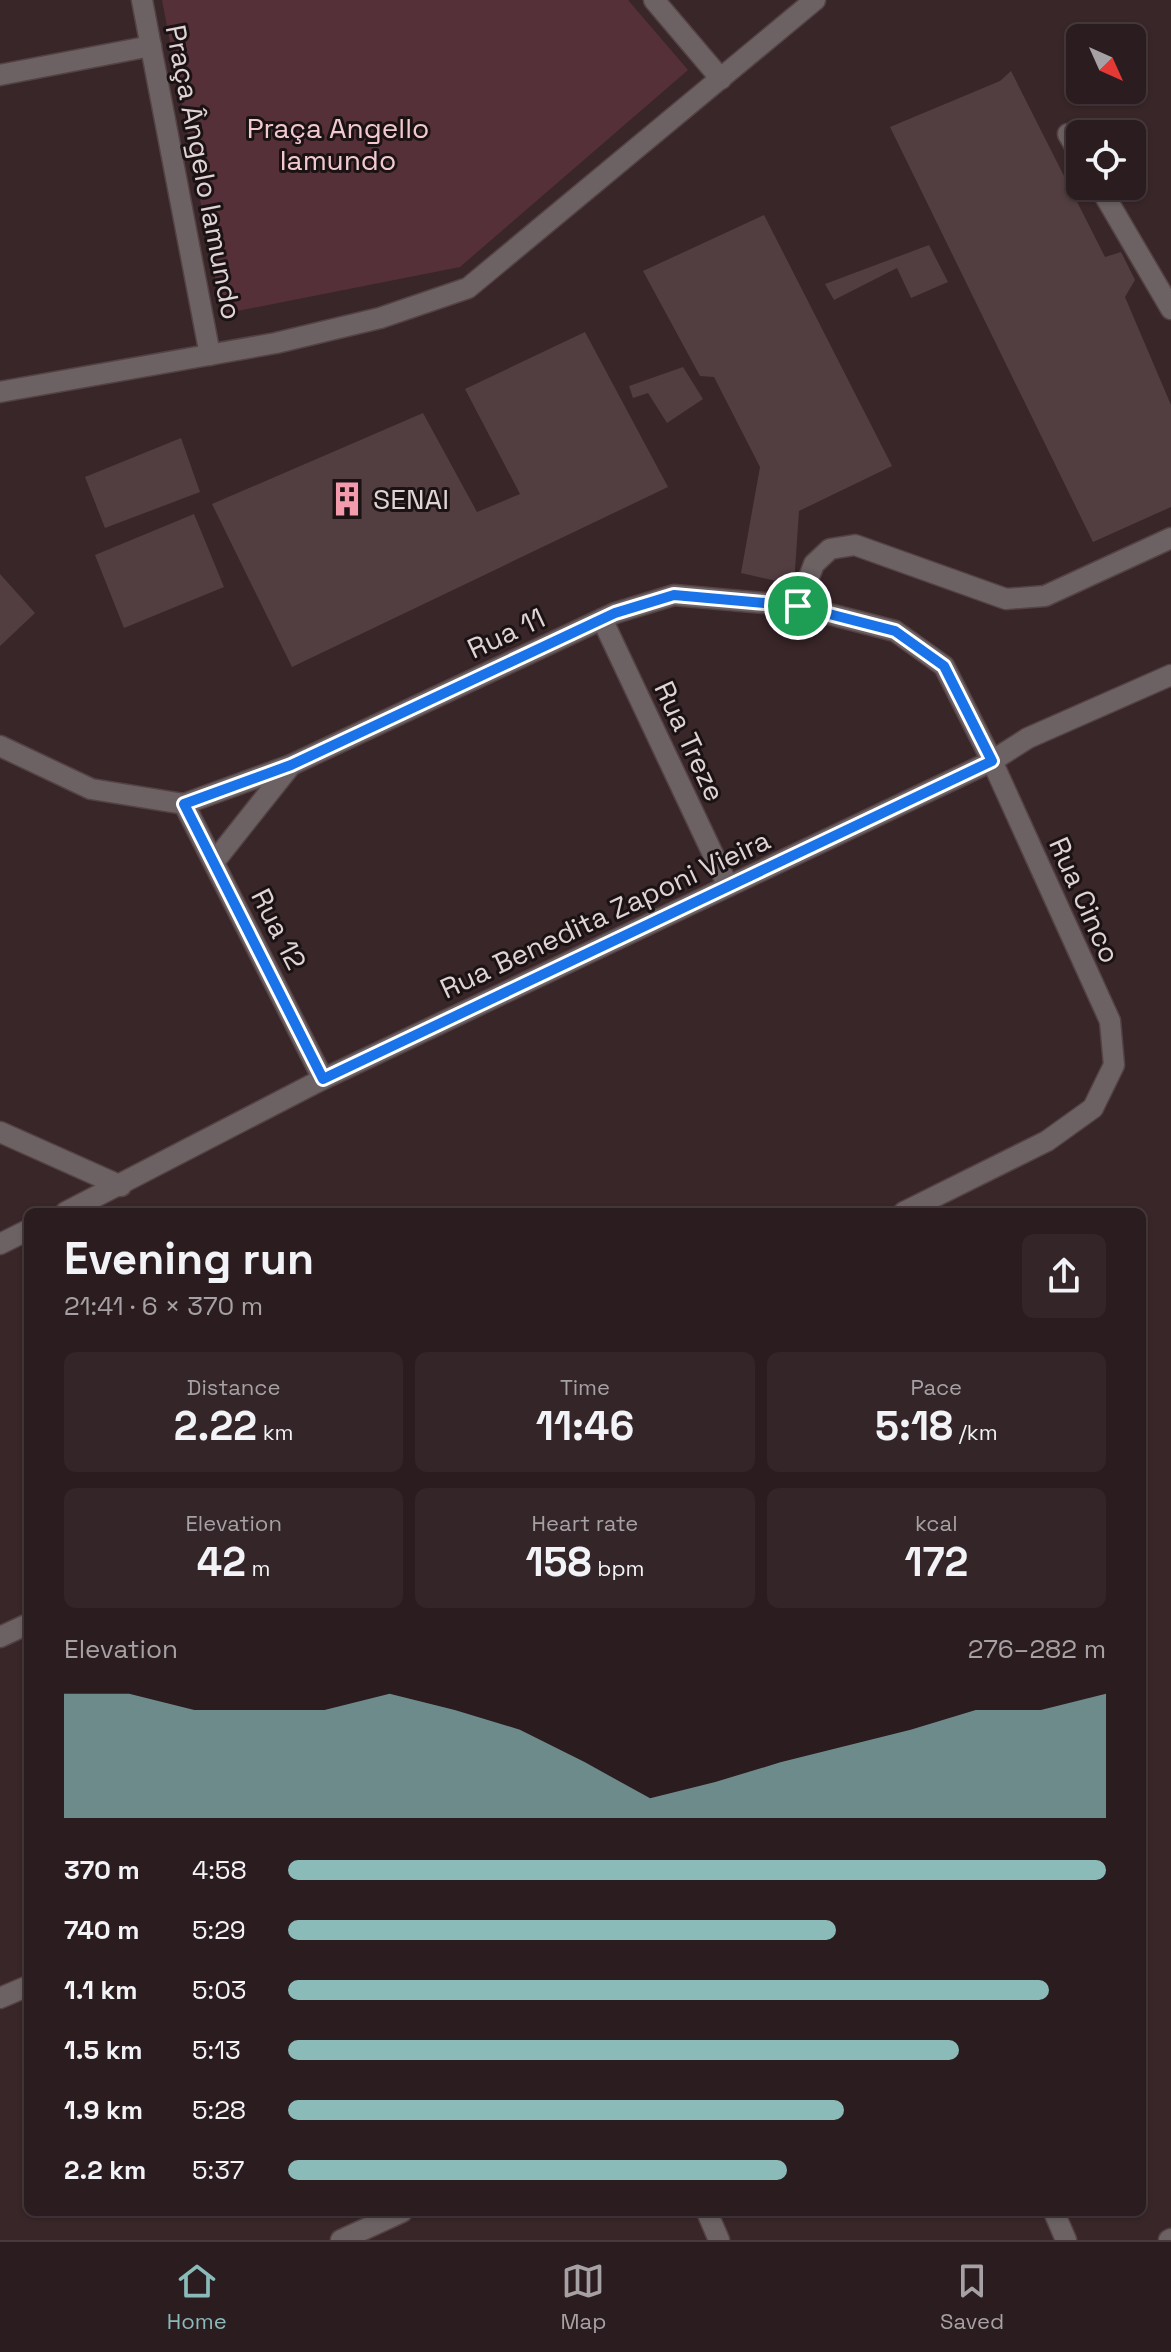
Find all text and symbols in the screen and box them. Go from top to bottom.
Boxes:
street label: Praça Ângelo Iamundo [158,22,250,322]
north arrow [1066,24,1146,104]
map controls [1066,24,1146,200]
park label: Praça Angello Iamundo [247,110,429,178]
button: locate [1066,120,1146,200]
building icon: SENAI [328,480,366,518]
place label: SENAI [373,481,449,517]
pin [764,572,832,640]
icon: arrive [776,584,820,628]
street label: Rua 11 [461,599,551,667]
street label: Rua Treze [647,675,733,807]
street label: Rua Benedita Zaponi Vieira [434,822,776,1006]
street label: Rua Cinco [1041,831,1129,969]
street label: Rua 12 [243,882,315,976]
text: Evening run [64,1231,314,1287]
button: share [1022,1234,1106,1318]
text: 21:41 · 6 × 370 m [64,1289,263,1323]
text: Distance [187,1373,281,1401]
text: Time [560,1373,610,1401]
text: Pace [911,1373,962,1401]
text: 2.22 [174,1401,257,1452]
text: 11:46 [536,1401,634,1452]
text: 5:18 [875,1401,953,1452]
text: km [257,1418,293,1446]
text: /km [953,1418,998,1446]
text: Elevation [185,1509,282,1537]
text: Heart rate [532,1509,638,1537]
text: kcal [915,1509,958,1537]
text: 42 [197,1537,246,1588]
text: 158 [525,1537,592,1588]
text: 172 [904,1537,968,1588]
text: m [246,1554,271,1582]
text: bpm [592,1554,645,1582]
text: Elevation [64,1632,178,1666]
text: 276–282 m [968,1632,1106,1666]
text: 370 m [64,1853,140,1887]
text: 4:58 [192,1853,247,1887]
text: 740 m [64,1913,139,1947]
text: 5:29 [192,1913,246,1947]
text: 1.1 km [64,1973,137,2007]
text: 5:03 [192,1973,247,2007]
text: 1.5 km [64,2033,143,2067]
text: 5:13 [192,2033,241,2067]
text: 1.9 km [64,2093,143,2127]
text: 5:28 [192,2093,246,2127]
text: 2.2 km [64,2153,146,2187]
text: 5:37 [192,2153,245,2187]
tab: Home [167,2259,227,2335]
tab: Map [560,2259,606,2335]
tab: Saved [940,2259,1004,2335]

